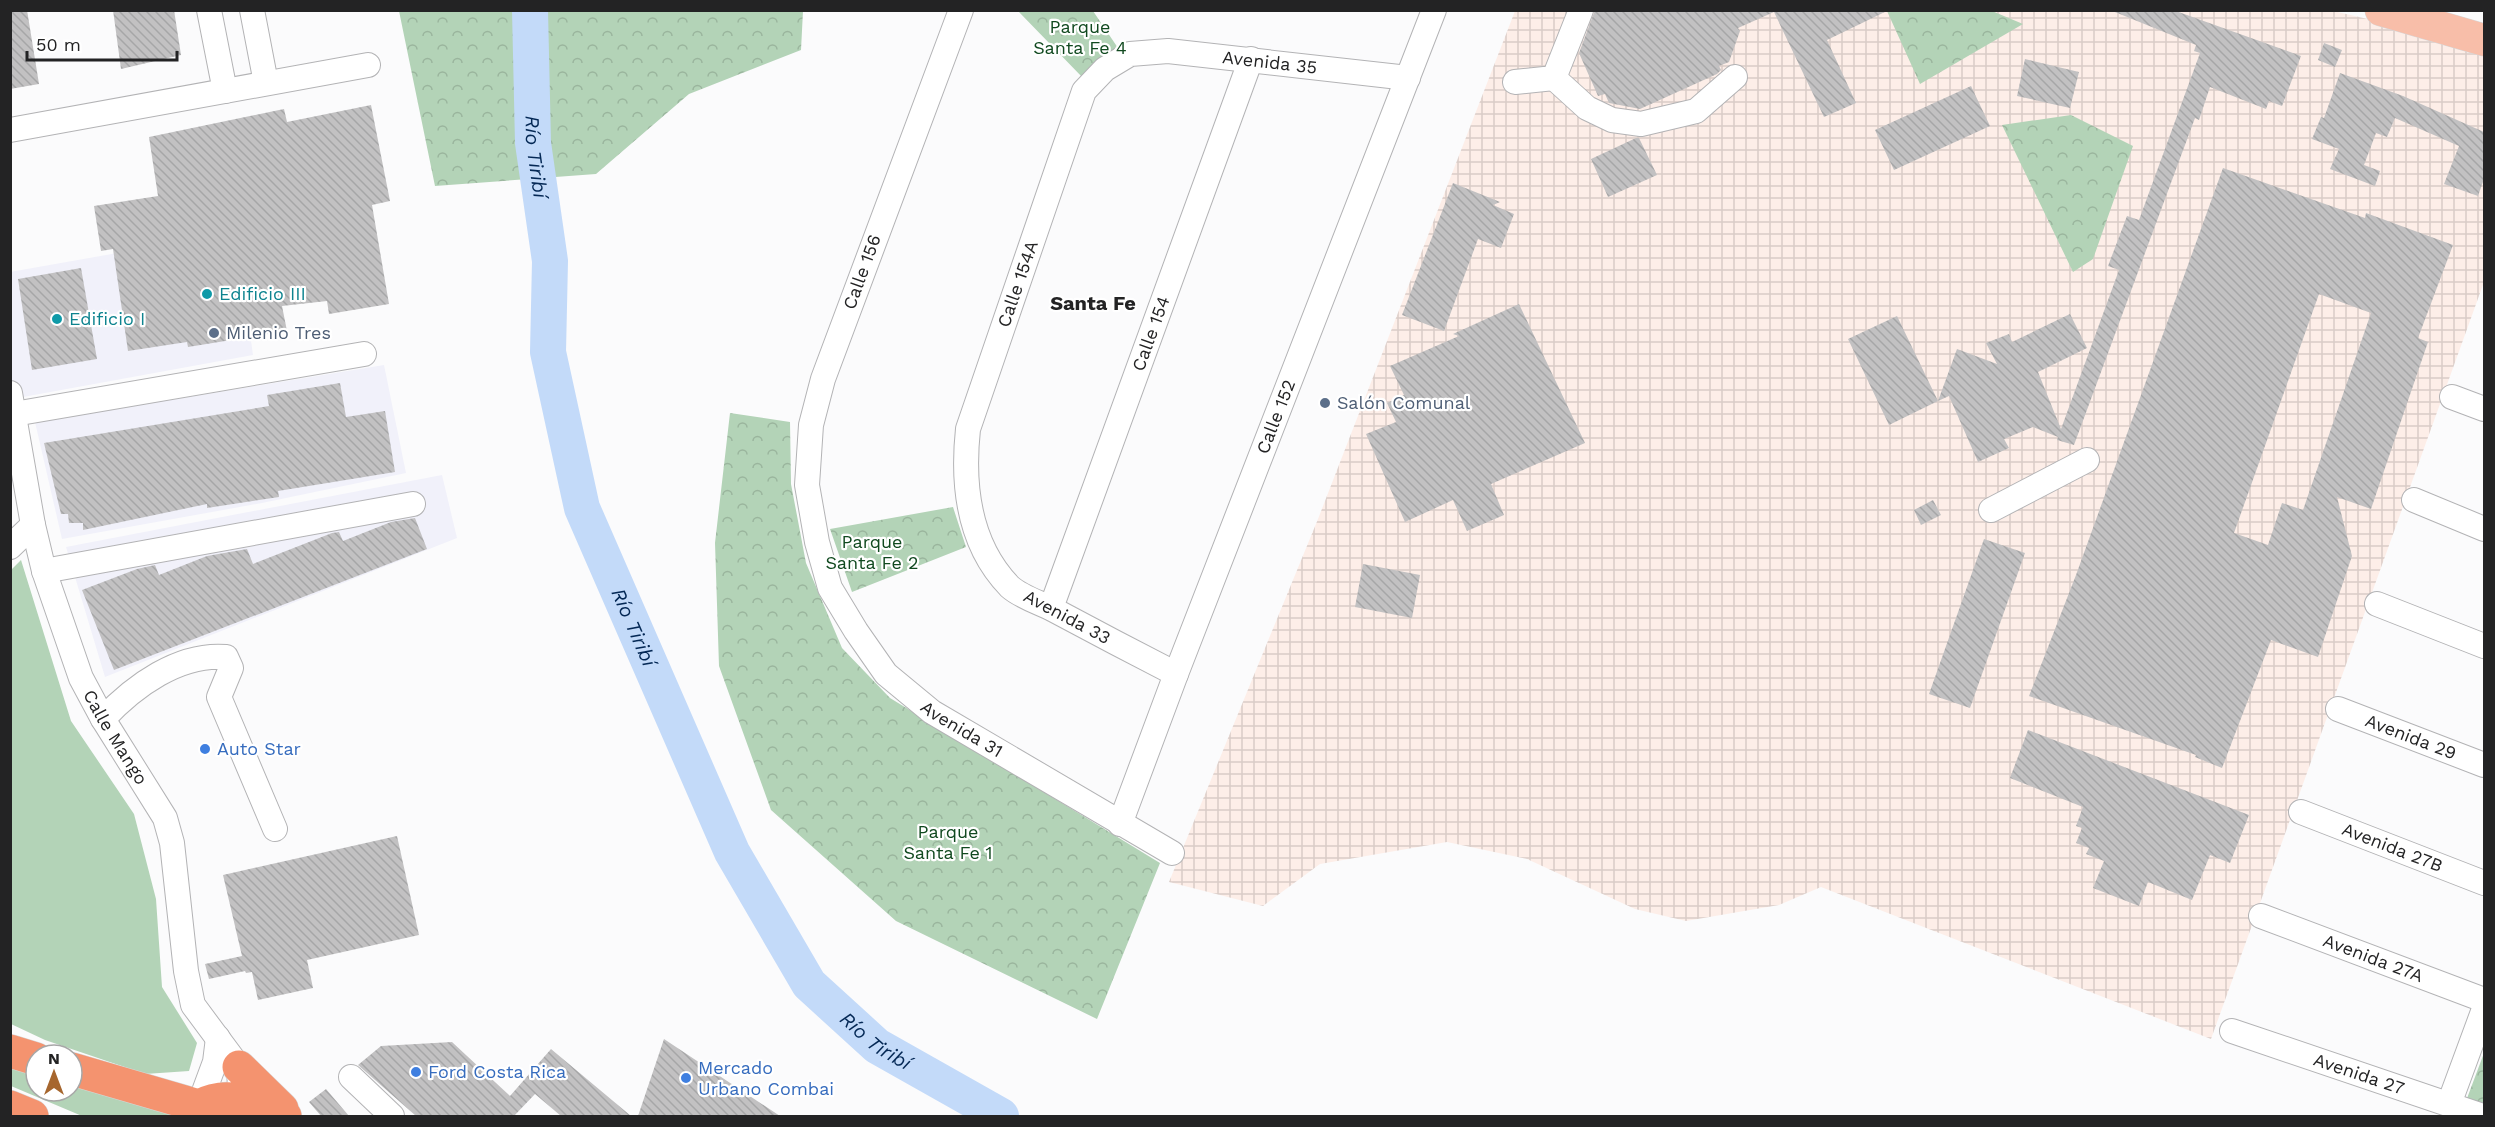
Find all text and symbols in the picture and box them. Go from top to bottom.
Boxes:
park label: Parque Santa Fe 4 [1033,16,1127,58]
scale bar [27,24,177,62]
text: 50 m [36,34,81,55]
street label: Avenida 35 [1221,46,1318,78]
water label: Río Tiribí [520,115,553,202]
street label: Calle 156 [838,232,885,312]
street label: Calle 154A [993,238,1042,330]
place label: Edificio III [219,283,306,304]
marker: Edificio III [200,287,214,301]
district label: Santa Fe [1050,291,1136,315]
street label: Calle 154 [1127,293,1174,374]
place label: Edificio I [69,308,145,329]
marker: Edificio I [50,312,64,326]
place label: Milenio Tres [226,322,331,343]
marker: Milenio Tres [207,326,221,340]
street label: Calle 152 [1252,377,1299,457]
place label: Salón Comunal [1337,392,1471,413]
marker: Salón Comunal [1318,396,1332,410]
park label: Parque Santa Fe 2 [825,531,919,573]
water label: Río Tiribí [606,584,663,673]
street label: Avenida 33 [1020,585,1114,648]
street label: Calle Mango [79,686,152,788]
street label: Avenida 31 [917,696,1007,761]
street label: Avenida 29 [2363,710,2460,763]
place label: Auto Star [217,738,301,759]
marker: Auto Star [198,742,212,756]
street label: Avenida 27B [2339,818,2446,876]
park label: Parque Santa Fe 1 [903,821,993,863]
street label: Avenida 27A [2320,929,2427,986]
water label: Río Tiribí [835,1006,918,1076]
north arrow [24,1043,84,1103]
street label: Avenida 27 [2311,1048,2407,1099]
text: N [48,1049,60,1068]
place label: Mercado Urbano Combai [698,1057,834,1099]
place label: Ford Costa Rica [428,1061,566,1082]
marker: Ford Costa Rica [409,1065,423,1079]
marker: Mercado Urbano Combai [679,1071,693,1085]

